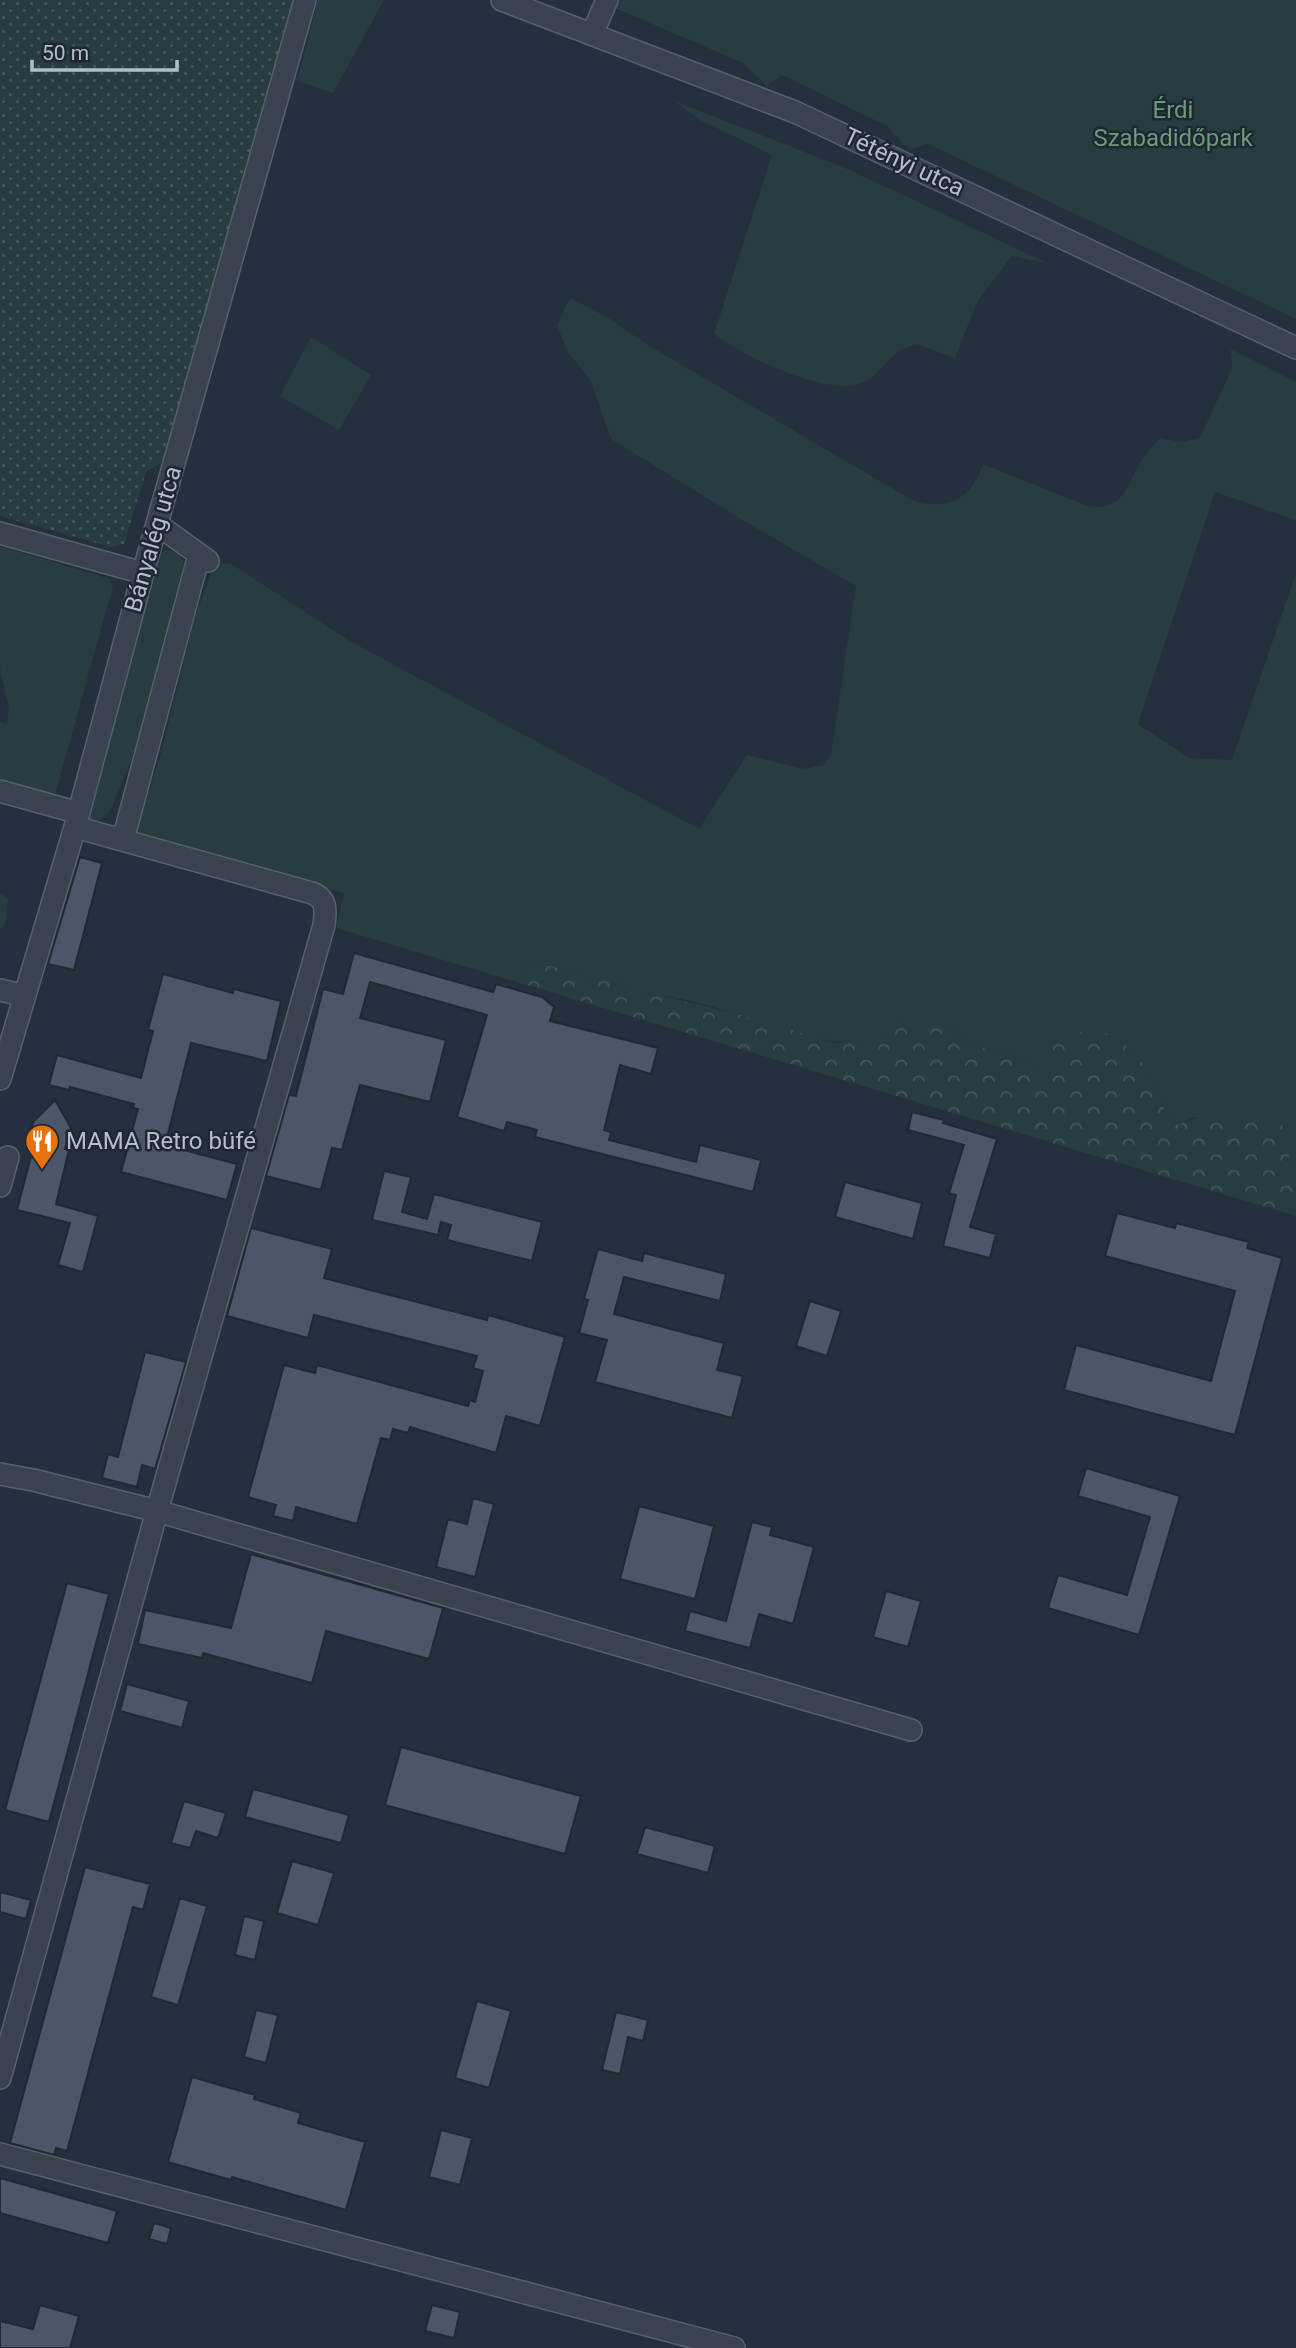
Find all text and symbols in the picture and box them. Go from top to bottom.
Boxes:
scale bar [32,28,177,72]
text: 50 m [42,41,89,65]
park label: Érdi Szabadidőpark [1093,96,1253,152]
street label: Tétényi utca [839,122,969,202]
street label: Bányalég utca [119,463,187,615]
restaurant icon: MAMA Retro büfé [23,1122,61,1171]
place label: MAMA Retro büfé [66,1127,256,1155]

